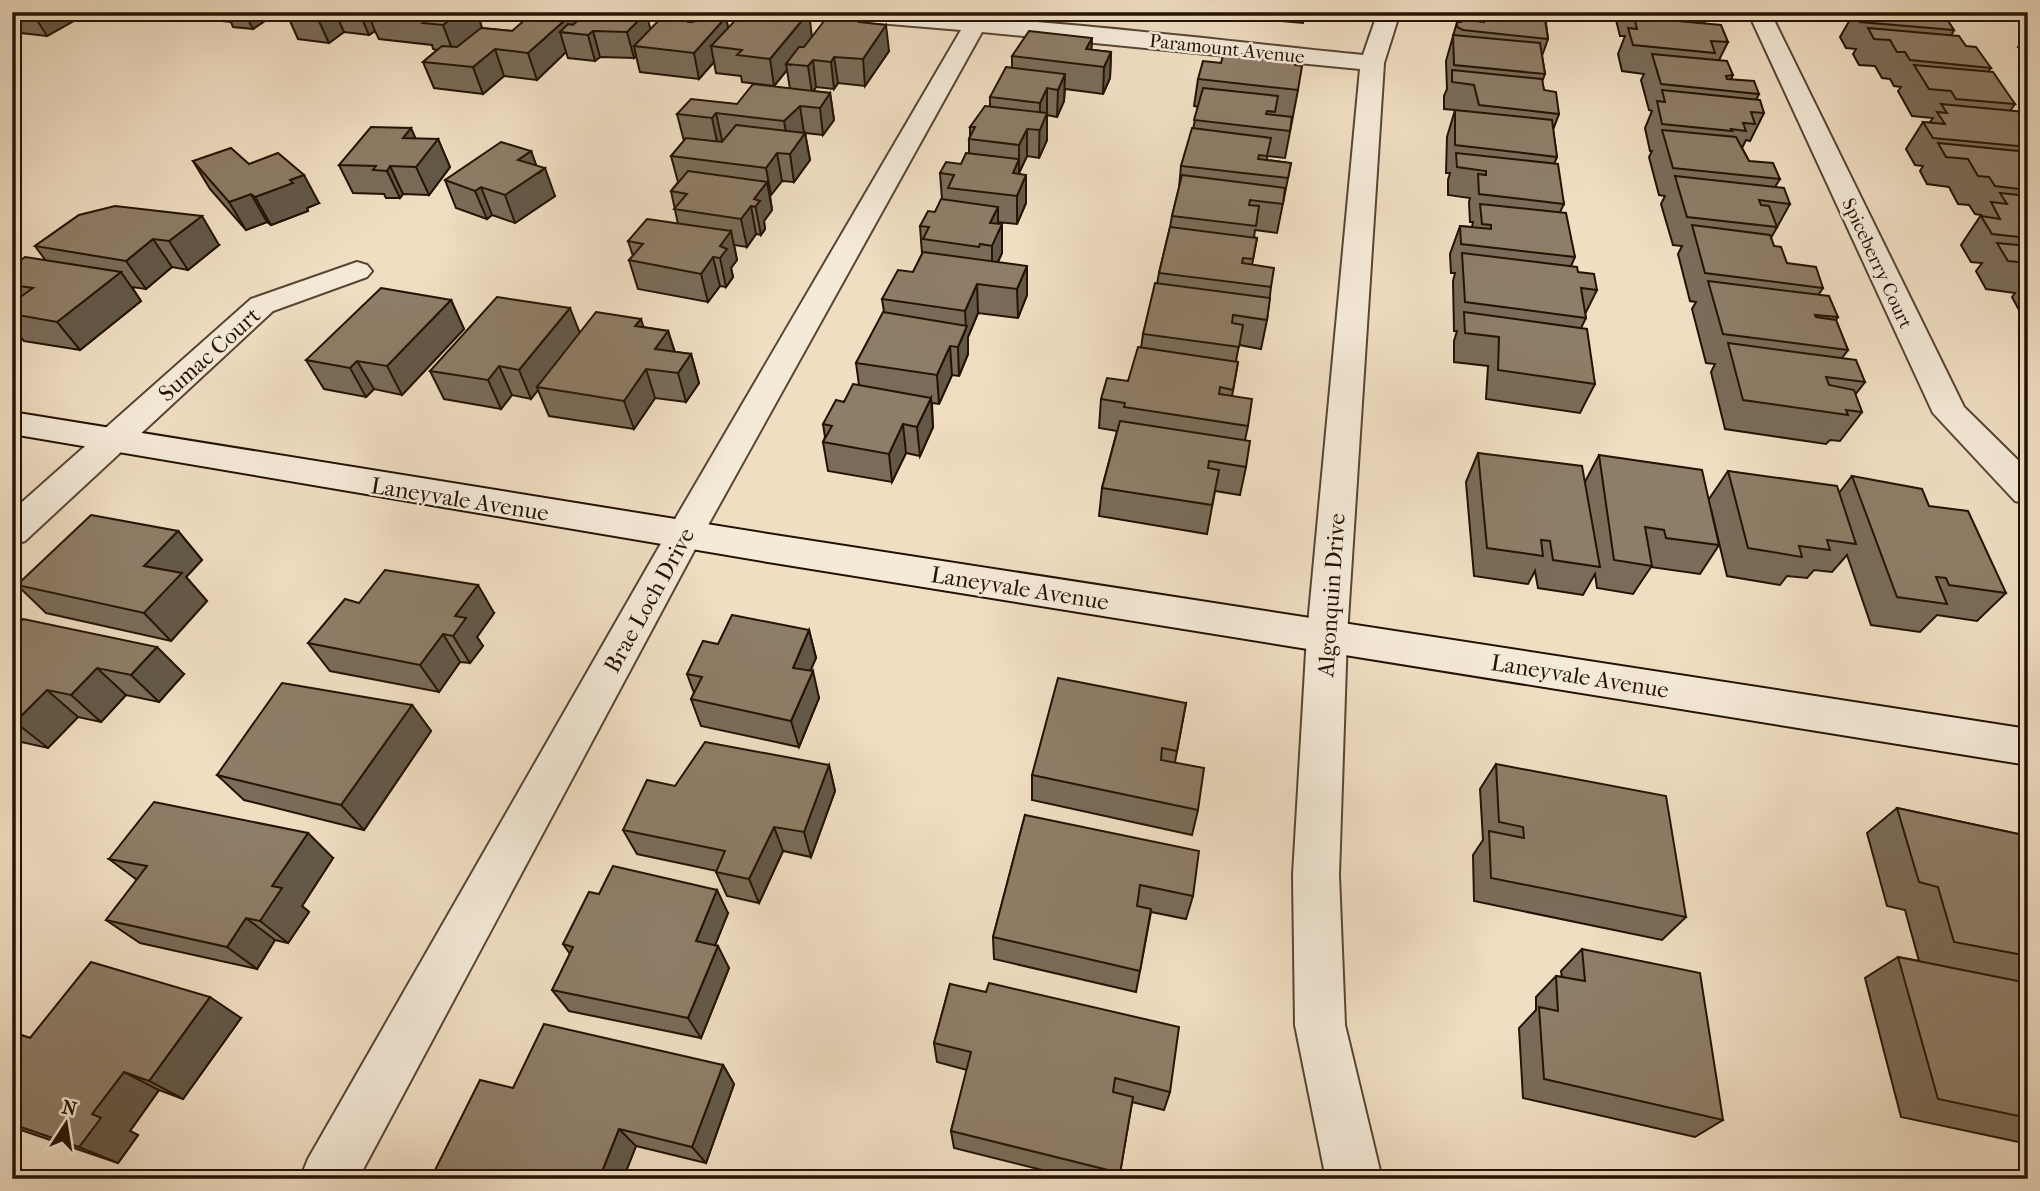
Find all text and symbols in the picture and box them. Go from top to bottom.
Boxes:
street label: Paramount Avenue [1148,30,1306,68]
street label: Spiceberry Court [1837,195,1917,332]
street label: Sumac Court [153,302,266,407]
street label: Laneyvale Avenue [369,472,551,527]
street label: Algonquin Drive [1312,512,1351,679]
street label: Brae Loch Drive [599,523,700,677]
street label: Laneyvale Avenue [929,561,1111,616]
street label: Laneyvale Avenue [1489,649,1671,704]
north arrow [32,1090,102,1160]
text: N [60,1096,79,1121]

